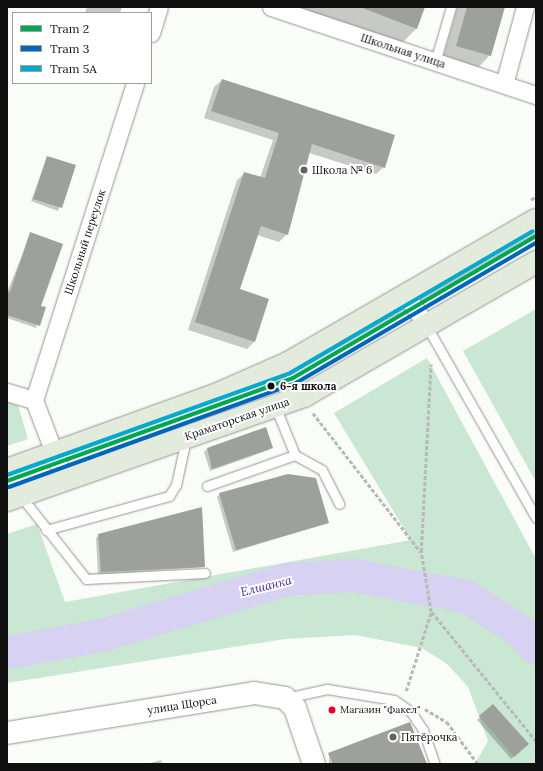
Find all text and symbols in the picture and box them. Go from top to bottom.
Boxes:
legend [12,12,152,84]
text: Tram 2 [50,21,89,36]
street label: Школьная улица [359,31,447,71]
text: Tram 3 [50,41,89,56]
text: Tram 5А [50,61,97,76]
place label: Школа № 6 [312,163,372,177]
marker: Школа № 6 [299,165,309,175]
street label: Школьный переулок [62,188,108,296]
marker: 6-я школа [264,379,278,393]
place label: 6-я школа [280,379,336,393]
street label: Краматорская улица [183,395,291,443]
water label: Елшанка [239,573,293,599]
street label: улица Щорса [146,693,218,717]
place label: Магазин "Факел" [340,704,420,716]
marker: Магазин "Факел" [327,705,337,715]
place label: Пятёрочка [401,730,457,744]
marker: Пятёрочка [388,732,398,742]

